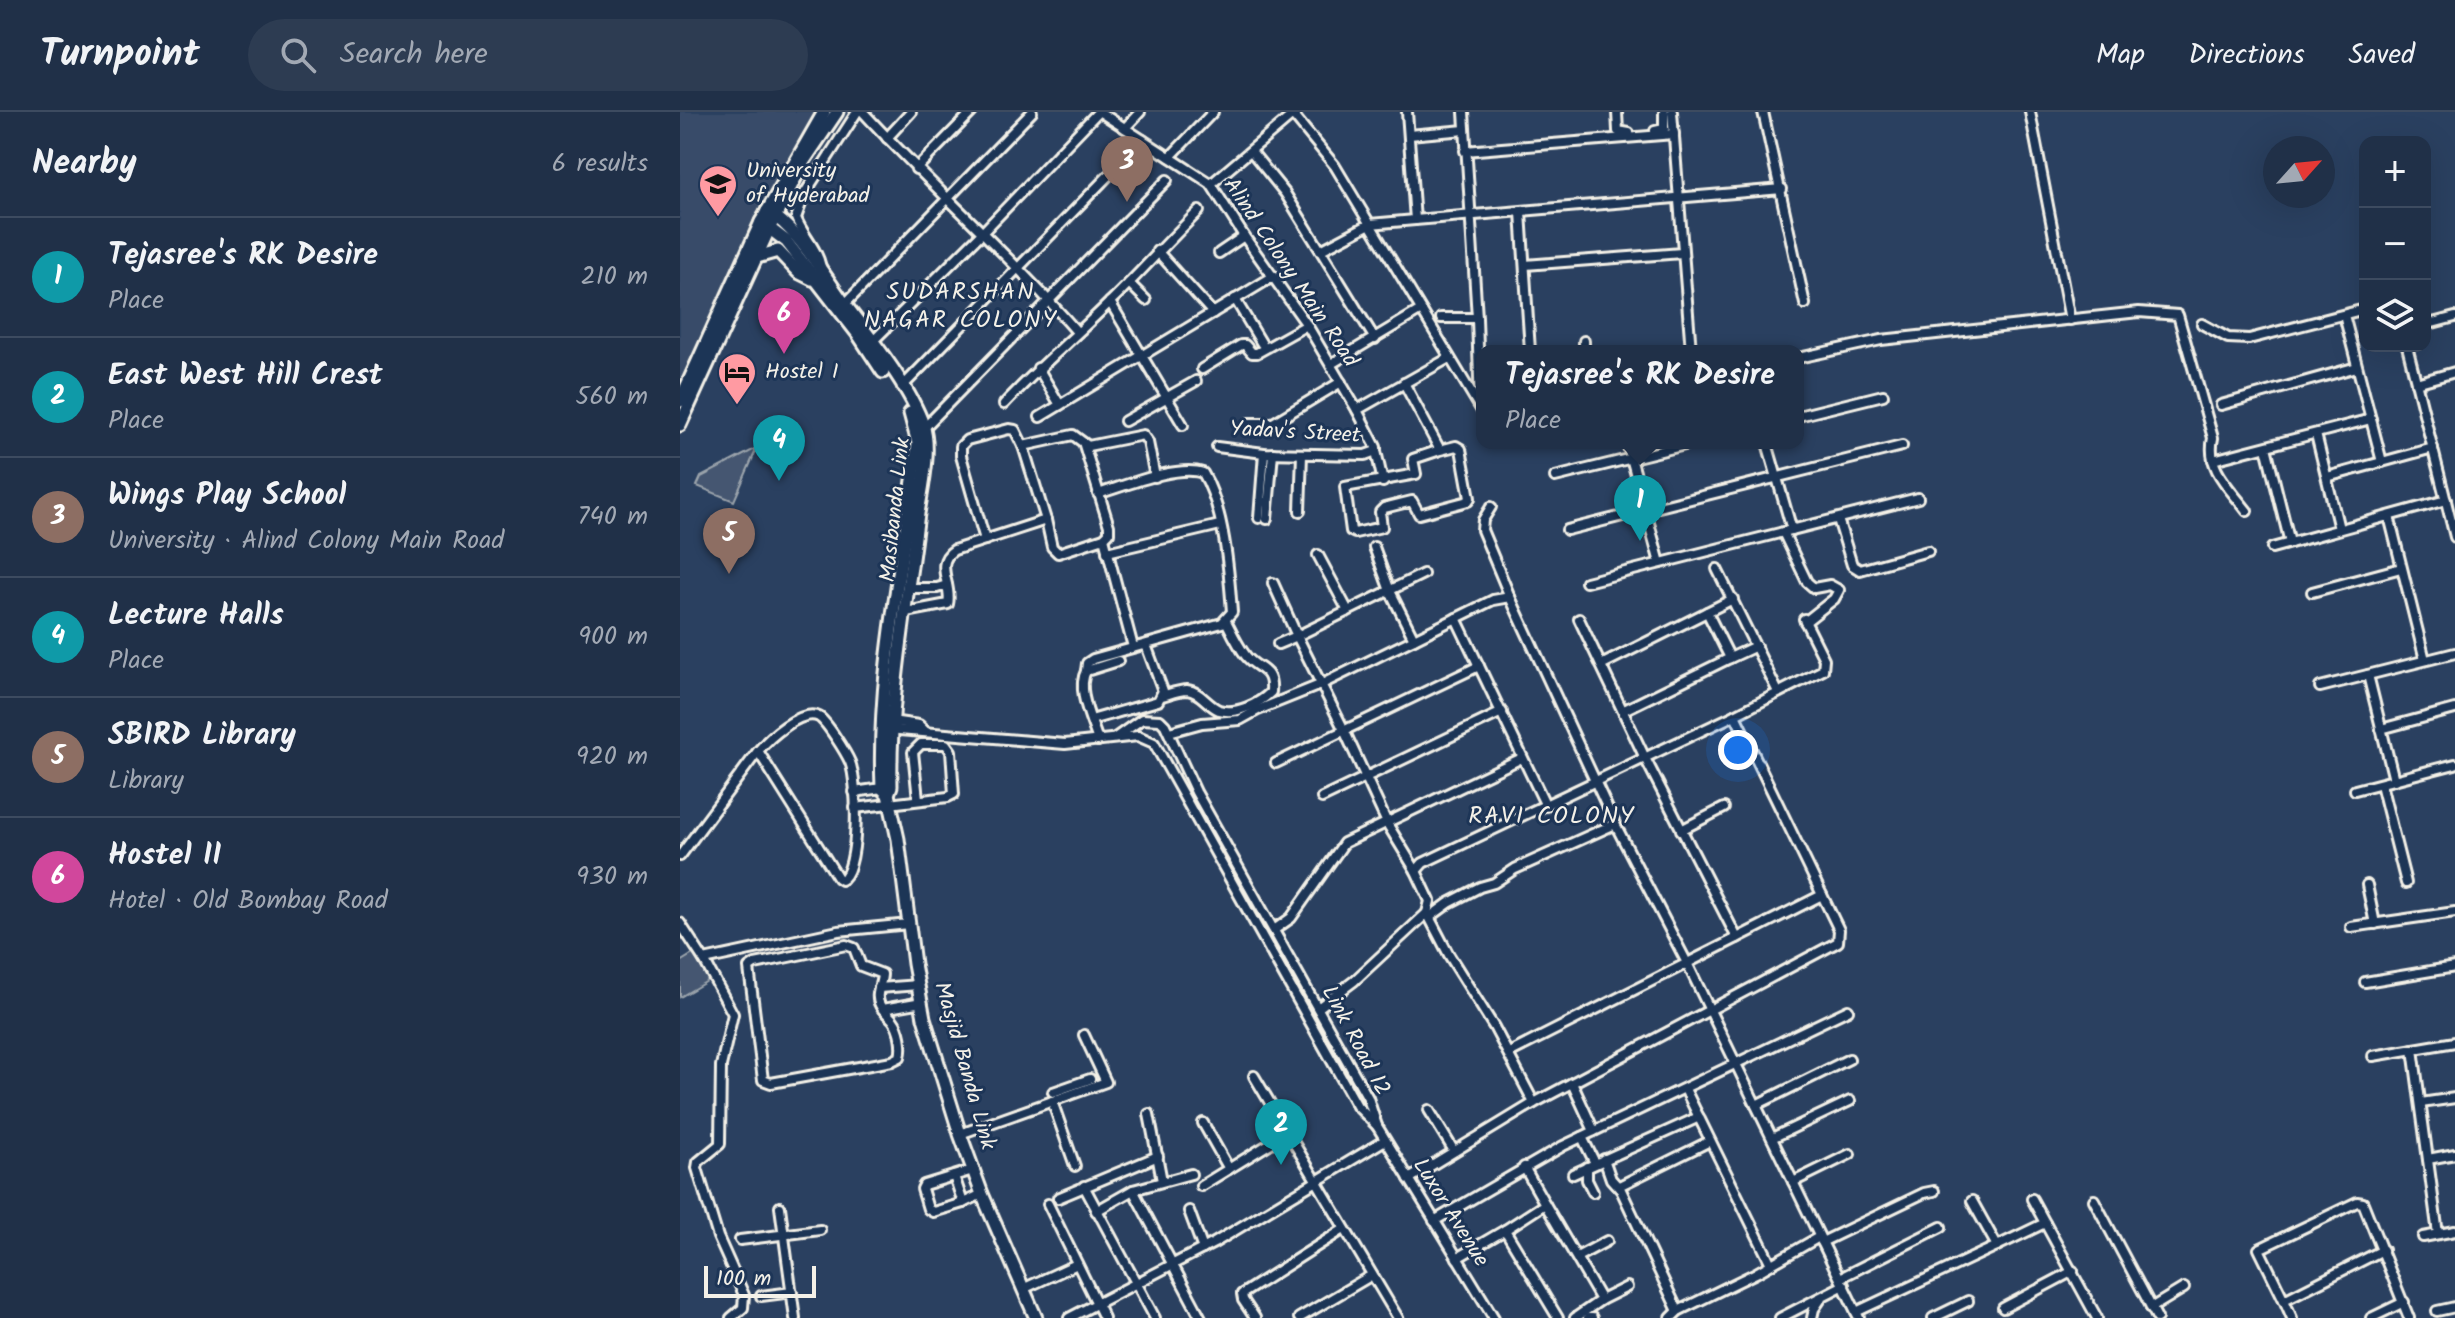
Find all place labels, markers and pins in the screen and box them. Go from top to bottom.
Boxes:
pin: 3 [1101,136,1153,202]
place label: University of Hyderabad [746,154,870,214]
school or university icon: University of Hyderabad [697,163,739,218]
pin: 6 [758,288,810,354]
hotel icon: Hostel I [716,351,758,406]
place label: Hostel I [765,355,839,390]
pin: 4 [753,415,805,481]
pin: 1 [1614,475,1666,541]
pin: 5 [703,508,755,574]
pin: 2 [1255,1099,1307,1165]

